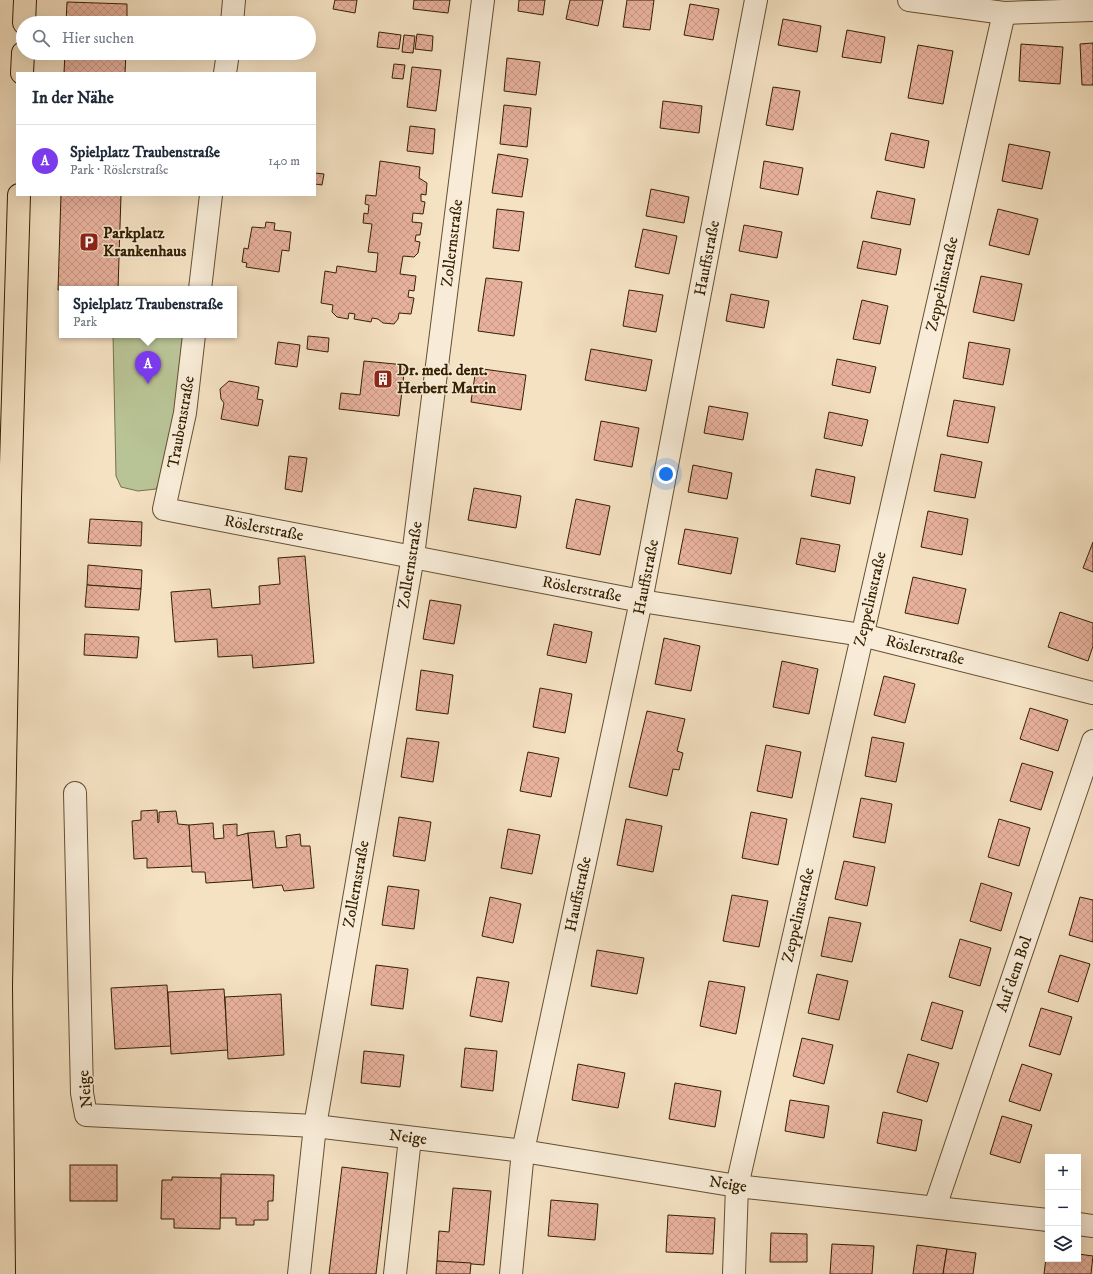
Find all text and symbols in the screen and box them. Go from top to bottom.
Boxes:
search box [16,16,316,60]
icon: search [30,27,52,49]
text: Hier suchen [62,29,134,48]
text: In der Nähe [32,87,114,109]
text: Spielplatz Traubenstraße [70,143,220,162]
text: A [41,153,49,169]
text: 140 m [268,153,300,169]
text: Park · Röslerstraße [70,162,168,178]
street label: Zollernstraße [437,198,467,288]
street label: Hauffstraße [690,218,724,297]
place label: Parkplatz Krankenhaus [103,223,187,261]
parking icon: Parkplatz Krankenhaus [78,231,100,253]
street label: Zeppelinstraße [921,234,963,333]
popup [59,286,237,338]
text: Spielplatz Traubenstraße [73,295,223,314]
text: Park [73,314,97,330]
pin: A [135,351,161,384]
place label: Dr. med. dent. Herbert Martin [397,360,497,398]
building icon: Dr. med. dent. Herbert Martin [372,368,394,390]
street label: Traubenstraße [163,374,199,470]
your location [656,464,676,484]
street label: Röslerstraße [223,510,306,546]
street label: Zollernstraße [393,520,427,610]
street label: Hauffstraße [629,537,663,616]
street label: Zeppelinstraße [849,549,891,648]
street label: Röslerstraße [541,571,624,607]
street label: Röslerstraße [884,631,967,670]
street label: Zollernstraße [339,839,374,929]
street label: Hauffstraße [560,854,596,933]
street label: Zeppelinstraße [777,865,819,964]
street label: Auf dem Bol [992,933,1036,1015]
street label: Neige [73,1069,97,1109]
street label: Neige [388,1125,428,1149]
map controls [1045,1154,1081,1262]
button: + [1045,1154,1081,1190]
street label: Neige [708,1171,749,1197]
button: − [1045,1190,1081,1226]
button: layers [1045,1226,1081,1262]

